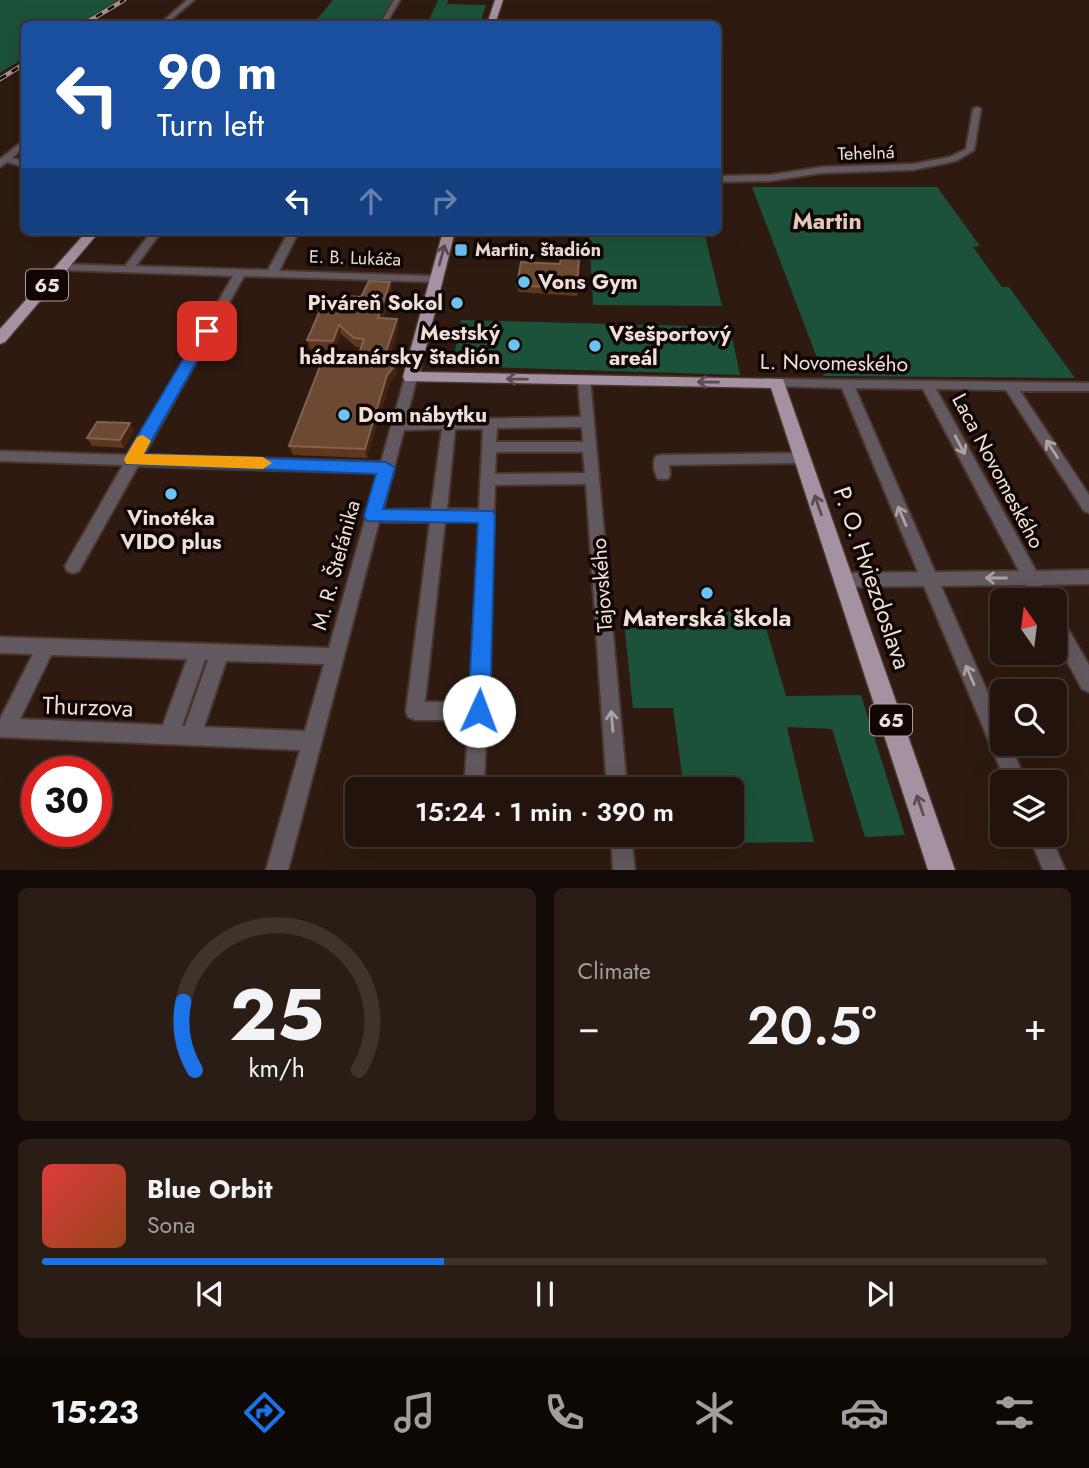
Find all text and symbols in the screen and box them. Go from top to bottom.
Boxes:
text: 90 m [157,37,277,107]
icon: left [42,49,133,140]
text: Turn left [157,102,264,148]
street label: Tehelná [837,139,895,167]
icon: left [279,182,317,220]
icon: ahead [352,182,390,220]
icon: right [425,182,463,220]
district label: Martin [792,204,862,238]
place label: Martin, štadión [475,237,601,263]
marker: Martin, štadión [453,242,469,258]
street label: E. B. Lukáča [308,243,402,273]
one-way arrow [436,244,449,267]
place label: Vons Gym [537,267,638,297]
road number: 65 [26,270,68,300]
marker: Vons Gym [516,274,532,290]
place label: Piváreň Sokol [308,288,443,318]
marker: Piváreň Sokol [449,295,465,311]
pin [177,301,237,361]
icon: arrive [188,312,226,350]
place label: Mestský hádzanársky štadión [299,318,501,372]
place label: Všešportový areál [608,319,732,373]
marker: Mestský hádzanársky štadión [506,337,522,353]
marker: Všešportový areál [587,338,603,354]
street label: L. Novomeského [760,347,908,379]
one-way arrow [505,373,528,386]
one-way arrow [697,375,720,389]
street label: Laca Novomeského [944,388,1052,554]
place label: Dom nábytku [358,400,487,430]
marker: Dom nábytku [336,407,352,423]
one-way arrow [953,434,967,455]
one-way arrow [1044,440,1058,460]
street label: P. O. Hviezdoslava [825,482,920,674]
marker: Vinotéka VIDO plus [163,486,179,502]
one-way arrow [811,494,824,516]
street label: M. R. Štefánika [304,497,368,633]
place label: Vinotéka VIDO plus [119,503,222,557]
one-way arrow [894,505,907,527]
street label: Tajovského [584,537,620,633]
one-way arrow [985,571,1008,585]
marker: Materská škola [699,585,715,601]
north arrow [990,588,1068,665]
map controls [990,588,1067,847]
place label: Materská škola [623,600,791,635]
one-way arrow [963,664,976,686]
position arrow [442,674,516,748]
button: search [990,679,1067,756]
street label: Thurzova [42,687,134,726]
road number: 65 [870,705,912,736]
one-way arrow [605,710,618,733]
speed limit sign: 30 [21,756,112,847]
button: layers [990,770,1067,847]
text: 15:24 · 1 min · 390 m [415,793,674,831]
one-way arrow [913,794,926,816]
text: Climate [578,954,651,988]
text: 25 [229,963,324,1068]
text: 20.5° [747,988,877,1064]
text: − [578,999,600,1054]
text: + [1024,999,1047,1054]
text: km/h [248,1050,305,1086]
text: Blue Orbit [147,1170,272,1208]
text: Sona [147,1208,195,1242]
icon: previous [191,1275,229,1313]
icon: pause [526,1275,564,1313]
icon: next [861,1275,899,1313]
icon: directions [240,1388,289,1437]
icon: music [390,1388,439,1437]
icon: phone [540,1388,589,1437]
icon: climate [690,1388,739,1437]
icon: car [840,1388,889,1437]
icon: filters [990,1388,1039,1437]
text: 15:23 [50,1389,139,1435]

